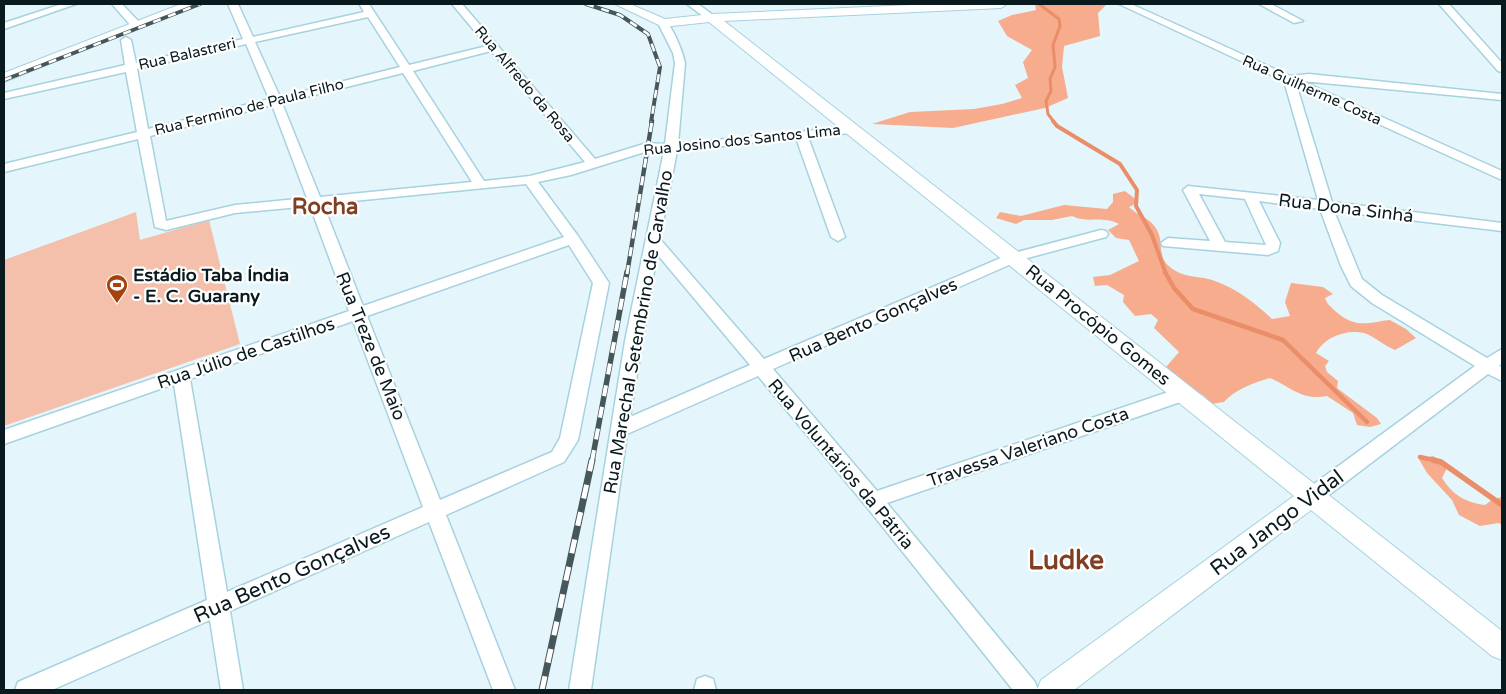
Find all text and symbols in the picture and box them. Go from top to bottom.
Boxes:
street label: Rua Alfredo da Rosa [471,22,579,146]
street label: Rua Balastreri [137,34,237,74]
street label: Rua Guilherme Costa [1240,51,1384,129]
street label: Rua Fermino de Paula Filho [153,75,345,139]
street label: Rua Josino dos Santos Lima [643,121,841,159]
street label: Rua Marechal Setembrino de Carvalho [599,168,677,496]
street label: Rua Dona Sinhá [1277,189,1415,227]
district label: Rocha [292,194,358,220]
street label: Rua Procópio Gomes [1021,260,1175,390]
place label: Estádio Taba Índia - E. C. Guarany [133,264,289,307]
street label: Rua Treze de Maio [331,269,411,424]
sports icon: Estádio Taba Índia - E. C. Guarany [105,273,129,304]
street label: Rua Bento Gonçalves [785,273,961,367]
street label: Rua Júlio de Castilhos [154,312,338,394]
street label: Rua Voluntários da Pátria [763,374,919,554]
street label: Travessa Valeriano Costa [924,402,1132,492]
street label: Rua Jango Vidal [1205,465,1349,581]
street label: Rua Bento Gonçalves [190,519,394,629]
district label: Ludke [1028,545,1104,576]

